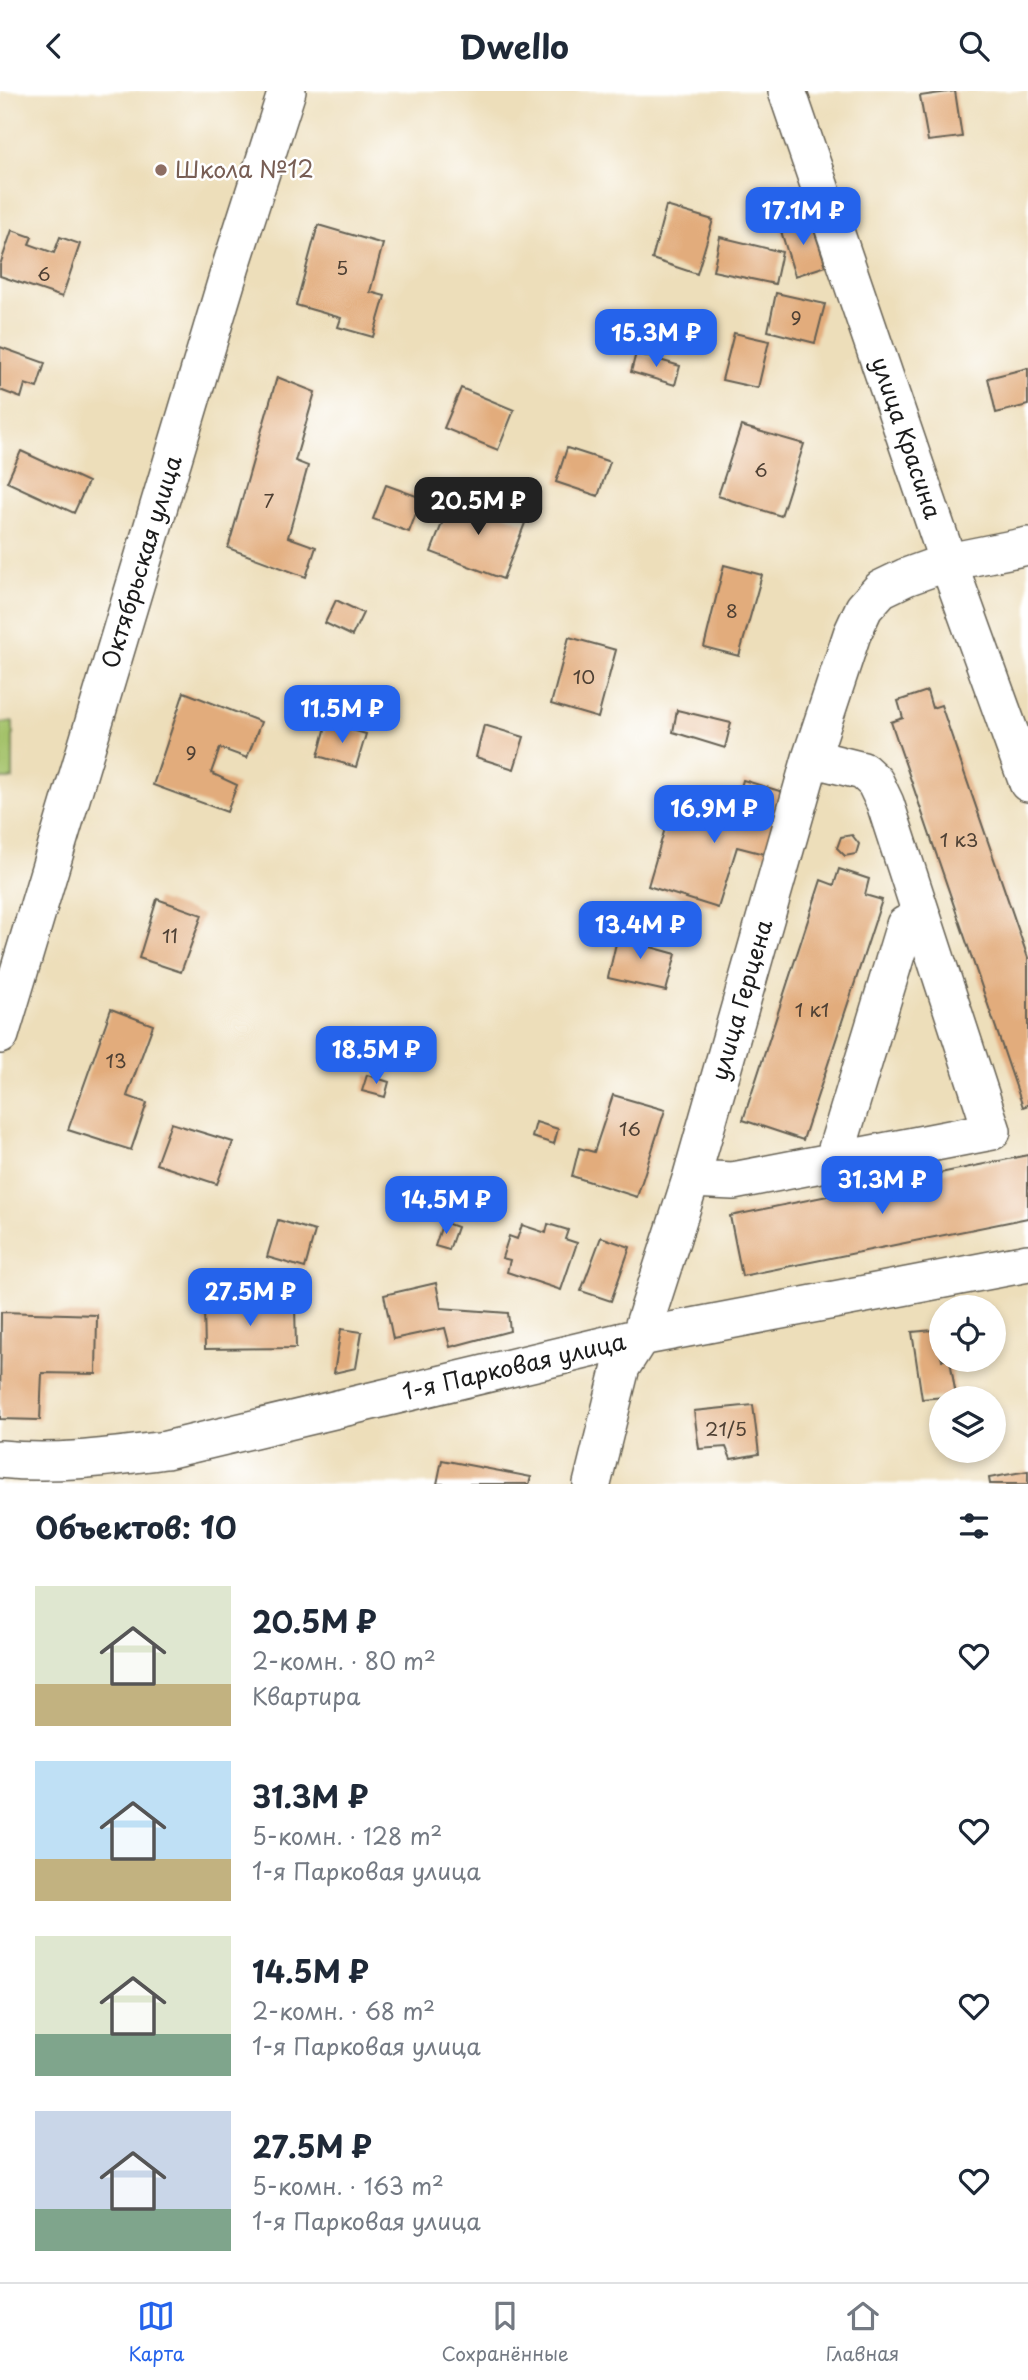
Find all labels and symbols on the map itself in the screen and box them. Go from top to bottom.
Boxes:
place label: Школа №12 [175,151,314,186]
marker: Школа №12 [153,162,169,178]
pin: 17.1M ₽ [738,187,868,247]
house number: 5 [336,253,348,281]
house number: 6 [37,259,51,287]
house number: 9 [790,303,802,331]
pin: 15.3M ₽ [591,309,721,369]
street label: улица Красина [863,352,952,524]
street label: Октябрьская улица [92,450,190,672]
house number: 6 [754,455,768,483]
pin: 20.5M ₽ [413,477,543,537]
house number: 7 [264,486,275,514]
house number: 8 [726,596,738,624]
house number: 10 [573,662,595,690]
pin: 11.5M ₽ [277,685,407,745]
house number: 9 [185,738,197,766]
pin: 16.9M ₽ [649,785,779,845]
house number: 1 к3 [940,825,978,853]
pin: 13.4M ₽ [575,901,705,961]
street label: улица Герцена [701,914,780,1084]
house number: 11 [162,921,178,949]
house number: 1 к1 [795,995,829,1023]
pin: 18.5M ₽ [311,1027,441,1086]
house number: 13 [105,1046,127,1074]
house number: 16 [619,1114,641,1142]
pin: 31.3M ₽ [817,1157,947,1216]
pin: 14.5M ₽ [381,1177,511,1236]
pin: 27.5M ₽ [185,1269,315,1328]
street label: 1-я Парковая улица [398,1323,629,1408]
house number: 21/5 [705,1414,747,1442]

